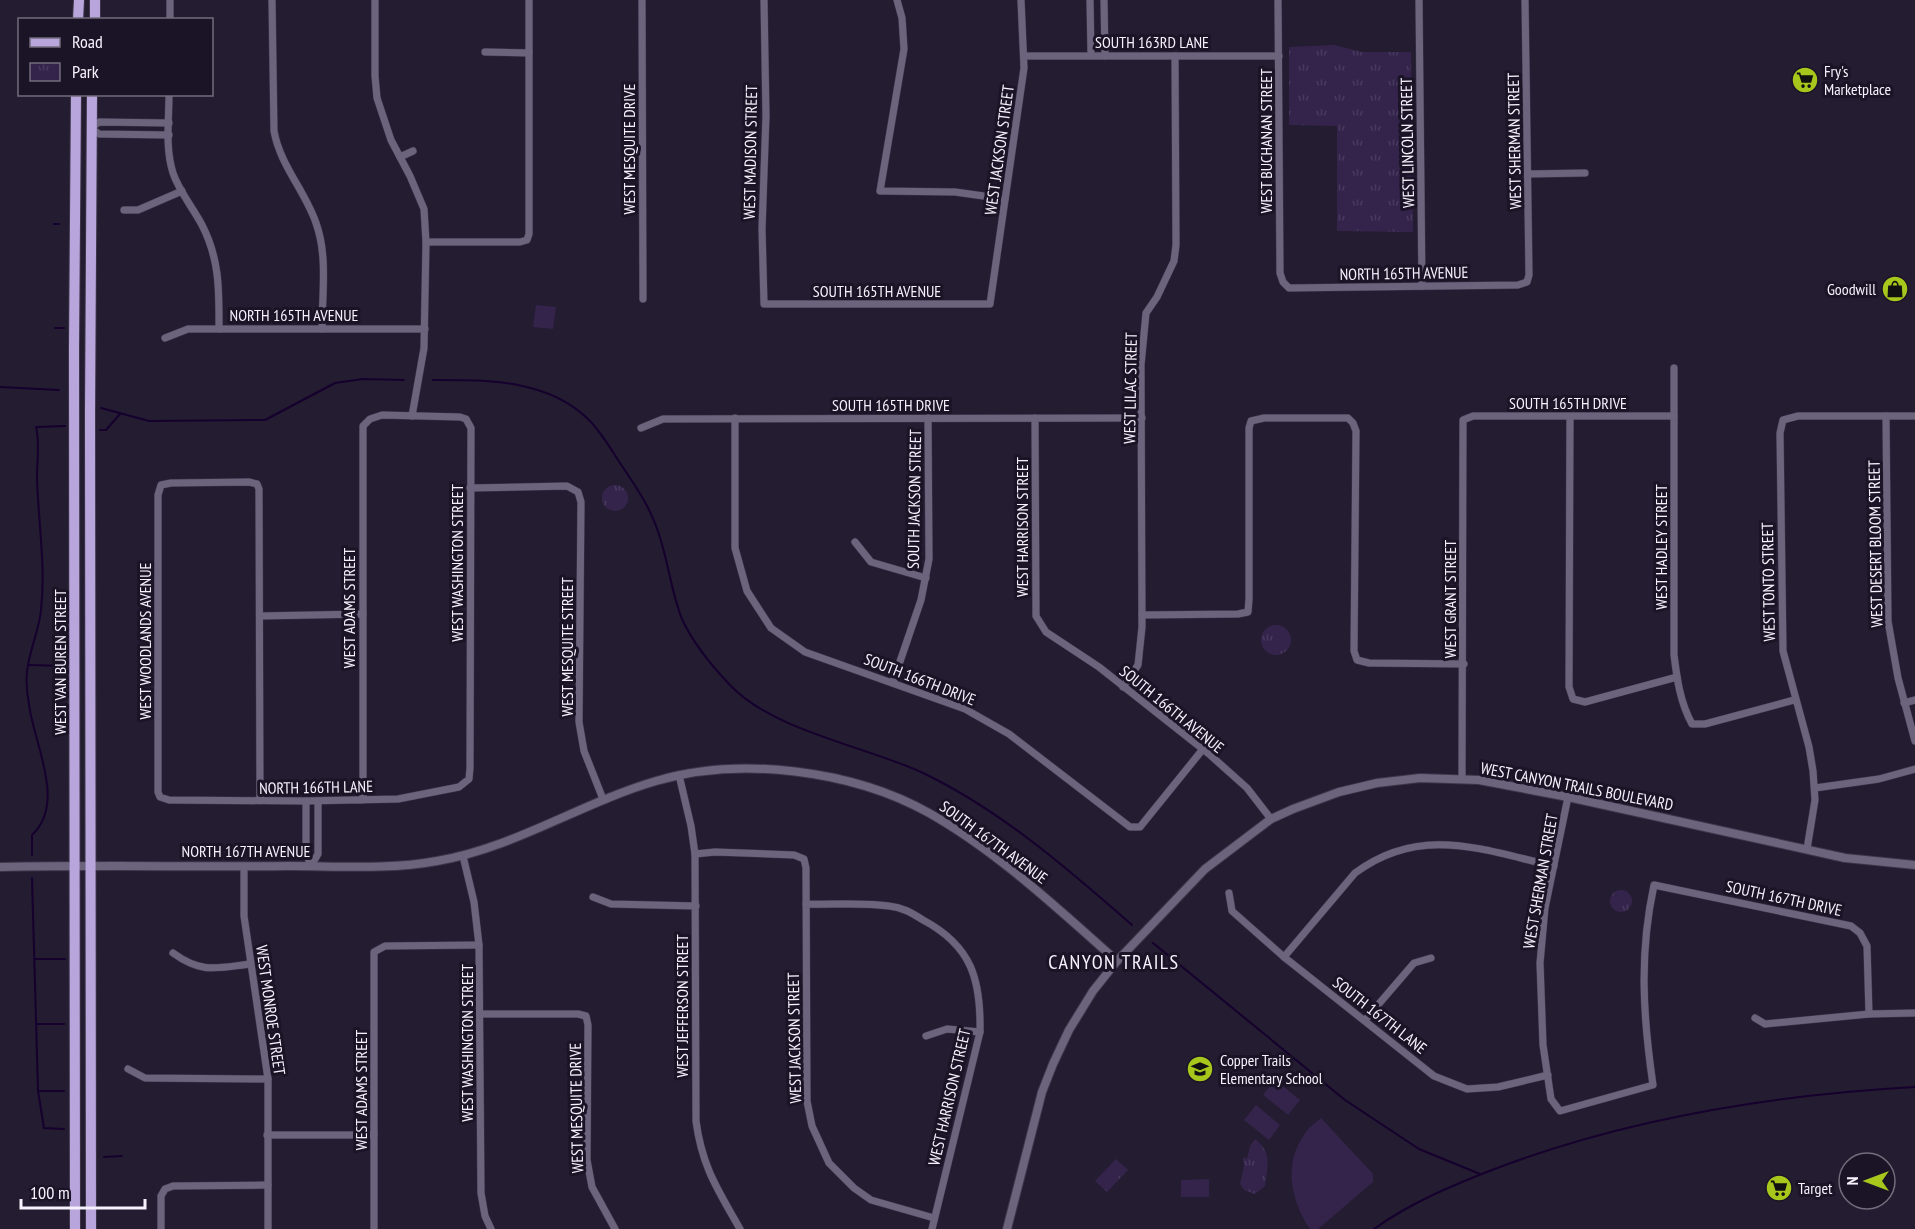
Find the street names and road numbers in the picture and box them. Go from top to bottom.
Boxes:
street label: SOUTH 163RD LANE [1095,32,1209,52]
street label: WEST BUCHANAN STREET [1256,69,1276,213]
street label: WEST SHERMAN STREET [1503,72,1525,210]
street label: WEST LINCOLN STREET [1396,78,1418,208]
street label: WEST MESQUITE DRIVE [619,84,639,214]
street label: WEST JACKSON STREET [980,84,1018,216]
street label: WEST MADISON STREET [739,85,761,219]
street label: NORTH 165TH AVENUE [1339,262,1469,284]
street label: SOUTH 165TH AVENUE [813,281,941,301]
street label: NORTH 165TH AVENUE [230,305,359,325]
street label: WEST LILAC STREET [1119,332,1141,444]
street label: SOUTH 165TH DRIVE [1509,393,1627,413]
street label: SOUTH 165TH DRIVE [832,395,950,415]
street label: SOUTH JACKSON STREET [903,429,925,569]
street label: WEST HARRISON STREET [1012,457,1032,597]
street label: WEST DESERT BLOOM STREET [1864,460,1886,628]
street label: WEST WASHINGTON STREET [447,484,467,642]
street label: WEST HADLEY STREET [1651,484,1671,610]
street label: WEST TONTO STREET [1757,522,1779,642]
street label: WEST GRANT STREET [1440,540,1460,658]
street label: WEST ADAMS STREET [339,548,359,668]
street label: WEST WOODLANDS AVENUE [135,562,155,719]
street label: WEST MESQUITE STREET [557,577,577,717]
street label: WEST VAN BUREN STREET [50,589,70,735]
street label: SOUTH 166TH DRIVE [861,649,979,710]
street label: SOUTH 166TH AVENUE [1116,661,1228,757]
street label: WEST CANYON TRAILS BOULEVARD [1479,757,1675,815]
street label: NORTH 166TH LANE [259,776,373,798]
street label: SOUTH 167TH AVENUE [936,796,1052,888]
street label: WEST SHERMAN STREET [1518,812,1562,950]
street label: NORTH 167TH AVENUE [182,841,311,861]
street label: SOUTH 167TH DRIVE [1724,876,1844,920]
street label: WEST JEFFERSON STREET [672,934,692,1078]
street label: WEST MONROE STREET [252,944,290,1076]
street label: WEST WASHINGTON STREET [457,964,477,1122]
street label: WEST JACKSON STREET [783,972,805,1104]
street label: SOUTH 167TH LANE [1329,972,1431,1058]
street label: WEST HARRISON STREET [924,1027,974,1167]
street label: WEST ADAMS STREET [351,1030,371,1150]
street label: WEST MESQUITE DRIVE [565,1042,587,1174]

